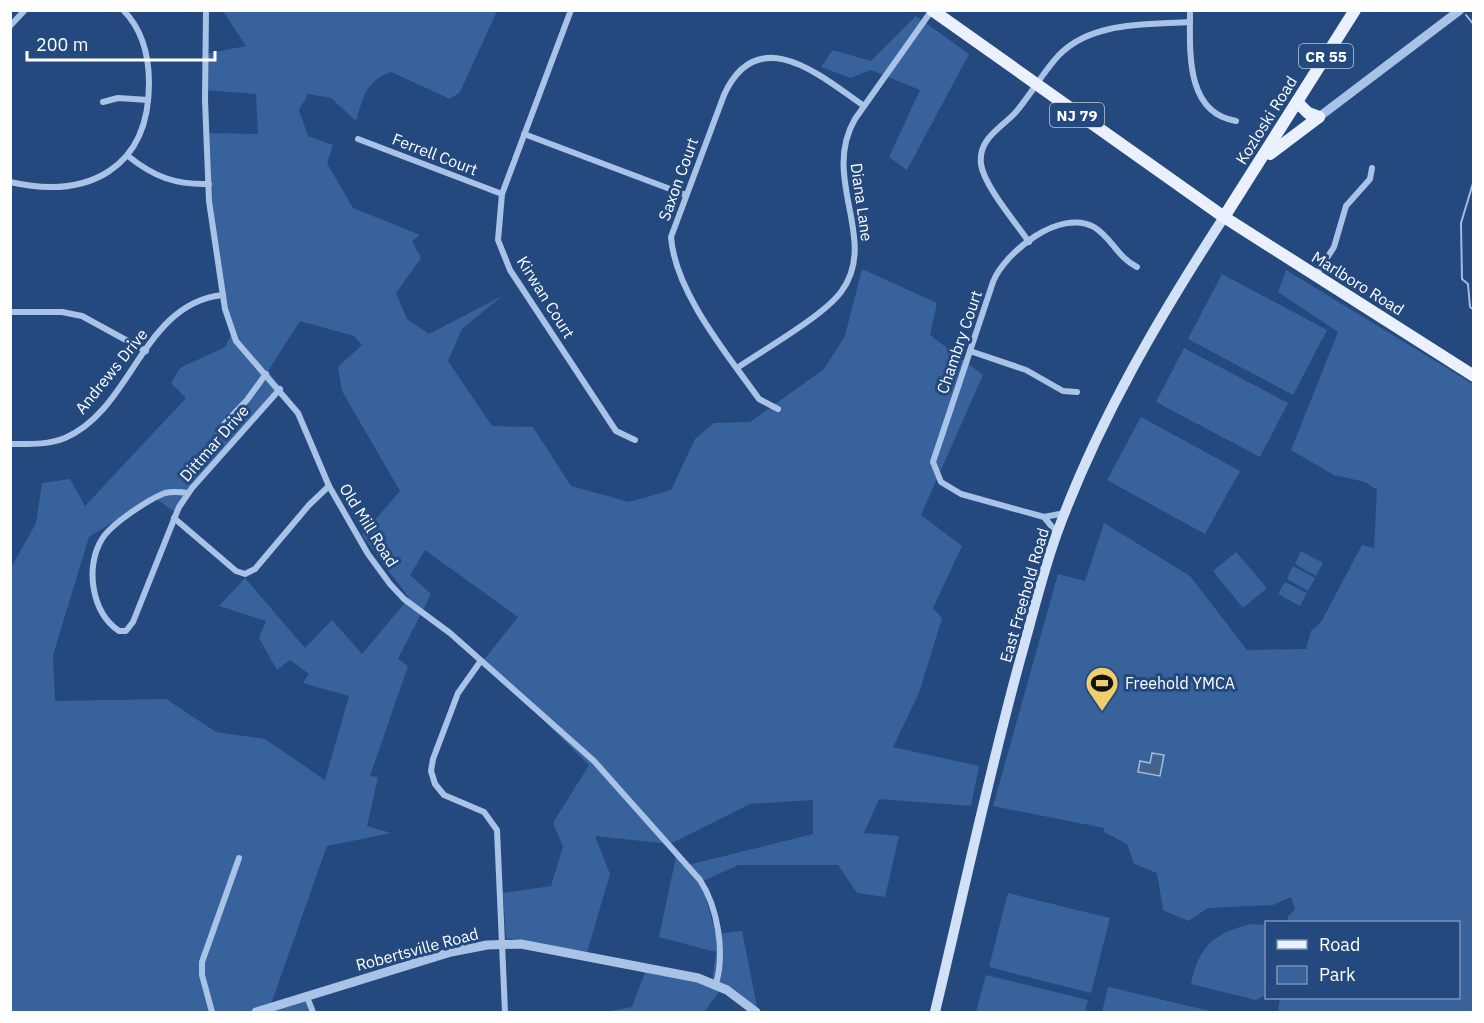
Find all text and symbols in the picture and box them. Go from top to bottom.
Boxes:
scale bar [27,24,214,62]
text: 200 m [36,33,88,56]
road number: CR 55 [1299,44,1353,68]
street label: Kozloski Road [1231,72,1301,168]
road number: NJ 79 [1050,103,1104,127]
street label: Ferrell Court [390,129,480,179]
street label: Saxon Court [654,135,702,223]
street label: Diana Lane [847,161,877,243]
street label: Marlboro Road [1308,247,1408,319]
street label: Kirwan Court [513,252,579,342]
street label: Chambry Court [932,288,986,396]
street label: Andrews Drive [70,324,152,418]
street label: Dittmar Drive [175,400,253,485]
street label: Old Mill Road [335,479,403,571]
street label: East Freehold Road [995,525,1053,665]
sports icon: Freehold YMCA [1084,665,1120,712]
place label: Freehold YMCA [1125,673,1235,693]
legend [1265,921,1460,999]
street label: Robertsville Road [354,923,480,975]
text: Road [1319,933,1360,956]
text: Park [1319,963,1356,986]

